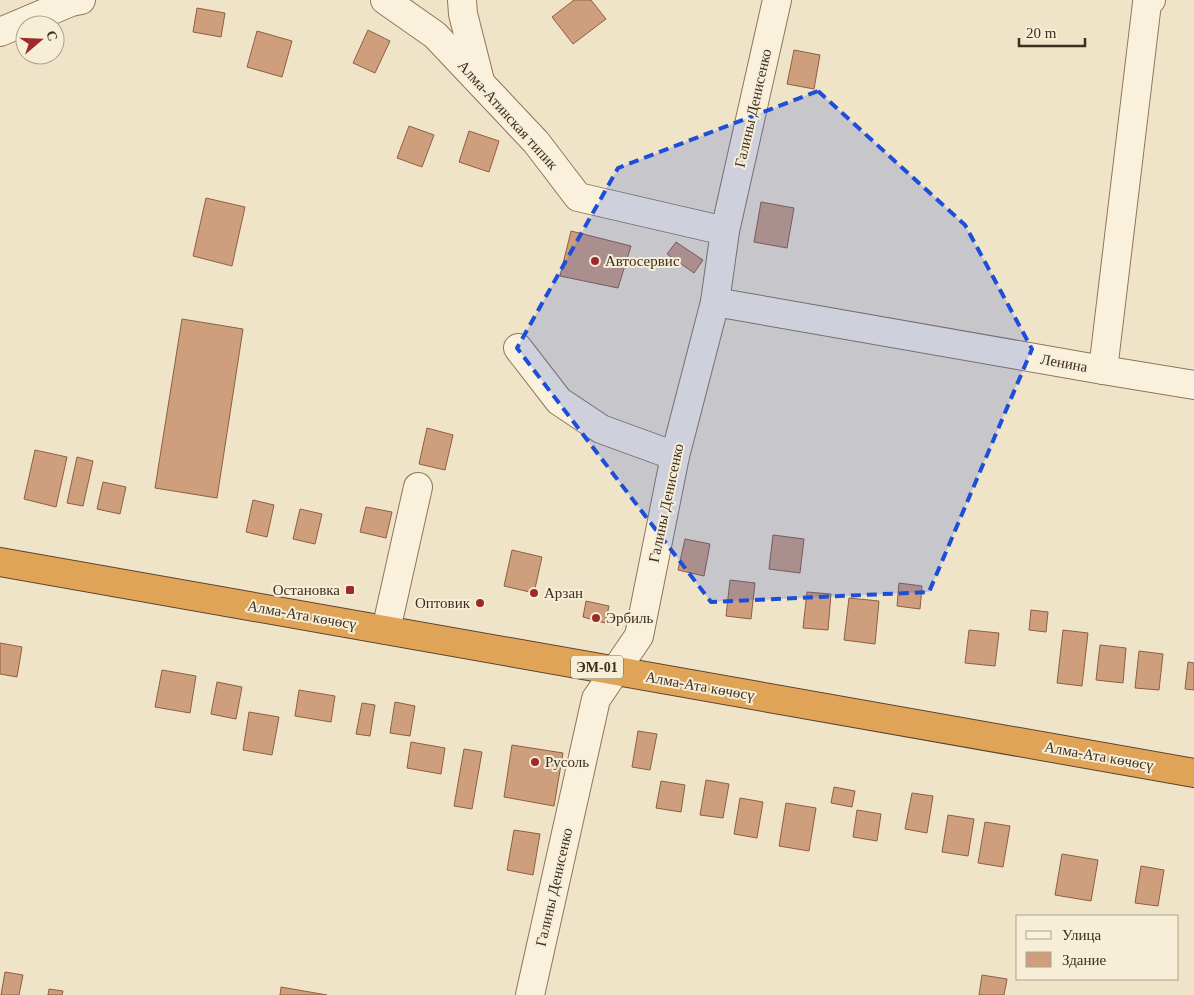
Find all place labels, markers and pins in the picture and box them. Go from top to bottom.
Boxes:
place label: Автосервис [605,253,680,269]
marker: Автосервис [589,255,601,267]
place label: Остановка [273,582,340,598]
marker: Остановка [344,584,356,596]
place label: Арзан [544,585,583,601]
marker: Арзан [528,587,540,599]
place label: Оптовик [415,595,471,611]
marker: Оптовик [474,597,486,609]
place label: Эрбиль [606,610,654,626]
marker: Эрбиль [590,612,602,624]
place label: Русоль [545,754,589,770]
marker: Русоль [529,756,541,768]

